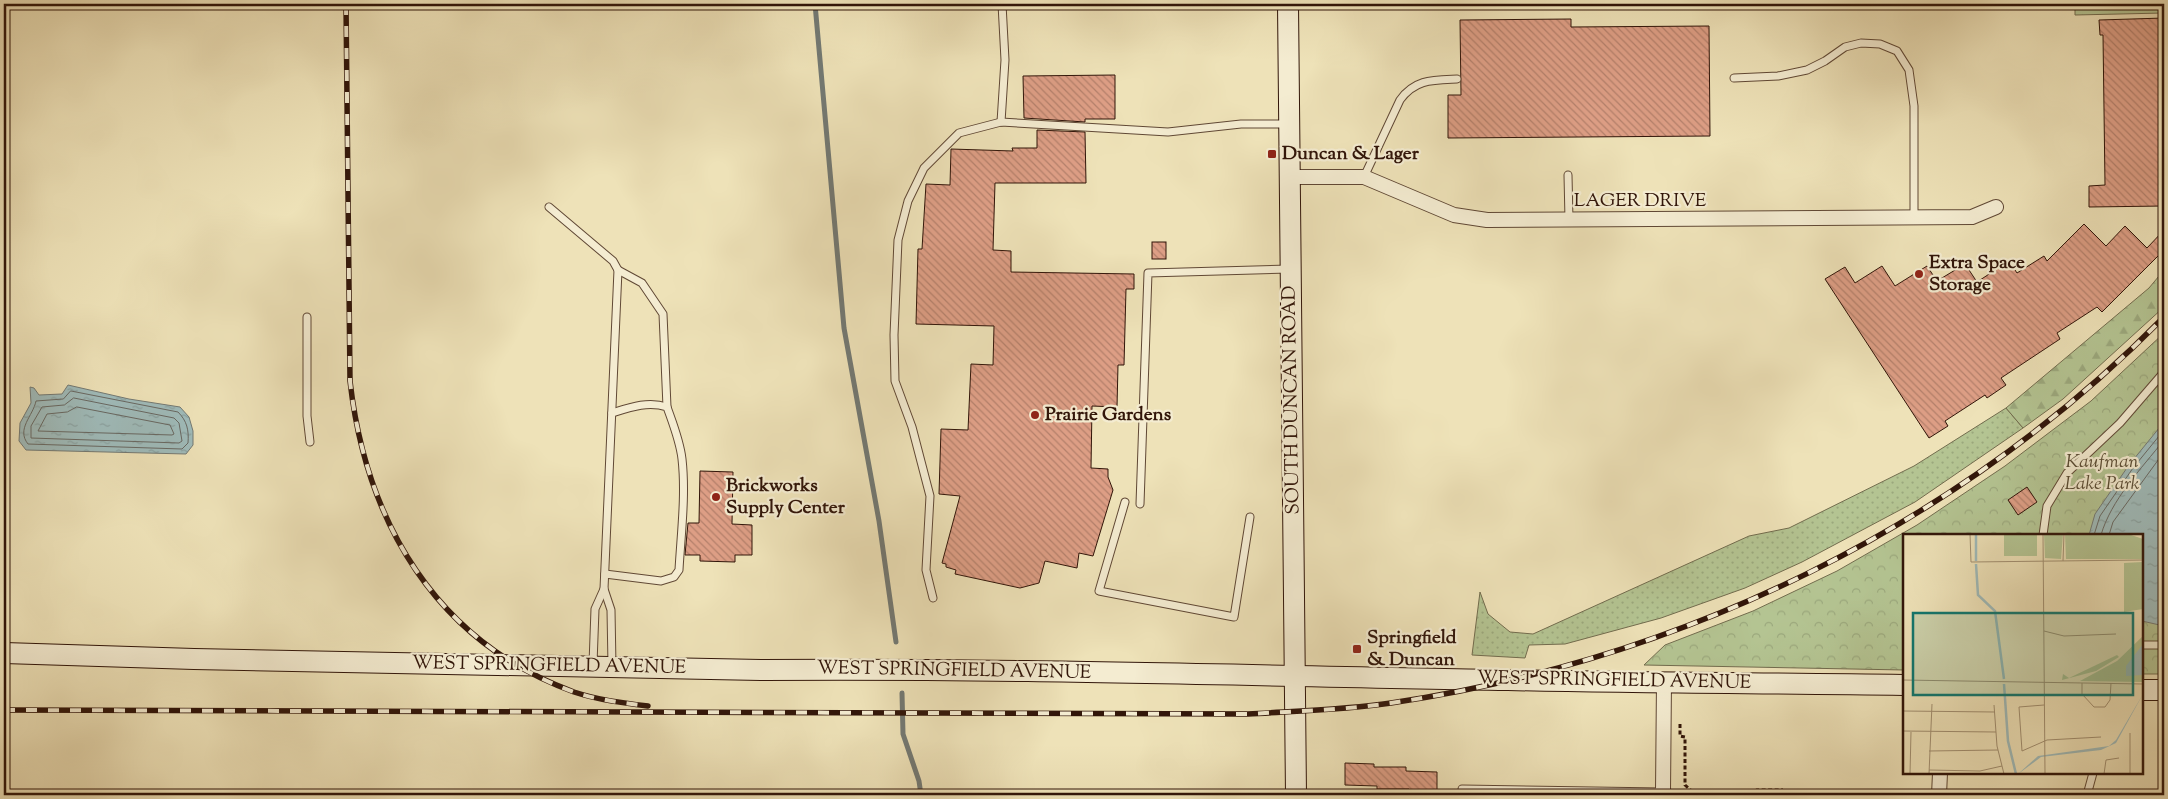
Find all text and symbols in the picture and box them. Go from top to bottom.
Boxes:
place label: Duncan & Lager [1282,141,1420,168]
marker: Duncan & Lager [1266,148,1278,160]
street label: LAGER DRIVE [1574,188,1707,215]
place label: Extra Space Storage [1929,250,2025,299]
marker: Extra Space Storage [1913,268,1925,280]
street label: SOUTH DUNCAN ROAD [1277,285,1307,515]
place label: Prairie Gardens [1045,402,1172,429]
marker: Prairie Gardens [1029,409,1041,421]
park label: Kaufman Lake Park [2065,449,2140,498]
place label: Brickworks Supply Center [726,473,846,522]
marker: Brickworks Supply Center [710,491,722,503]
inset map [1903,534,2143,774]
place label: Springfield & Duncan [1367,625,1457,674]
marker: Springfield & Duncan [1351,643,1363,655]
street label: WEST SPRINGFIELD AVENUE [412,650,687,682]
street label: WEST SPRINGFIELD AVENUE [817,655,1092,687]
street label: WEST SPRINGFIELD AVENUE [1477,665,1752,697]

